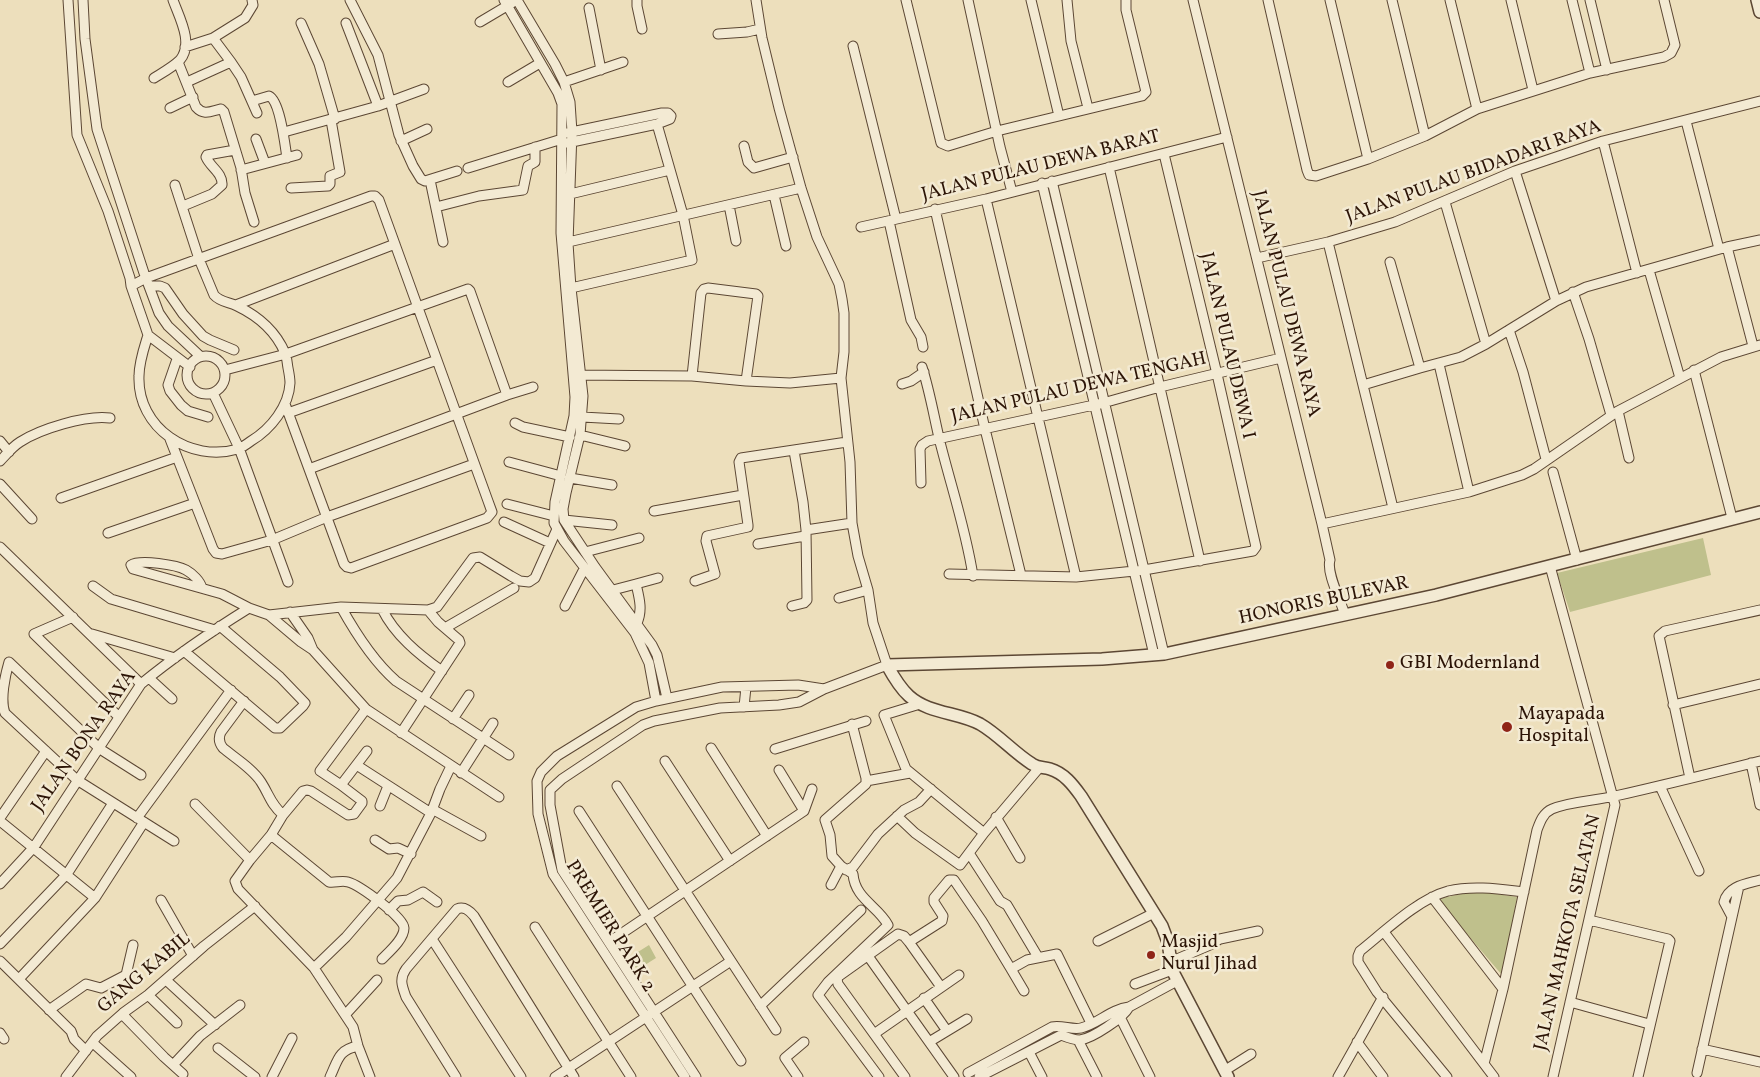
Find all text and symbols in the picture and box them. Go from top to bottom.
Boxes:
street label: JALAN PULAU BIDADARI RAYA [1343,116,1605,230]
street label: JALAN PULAU DEWA BARAT [919,126,1163,208]
street label: JALAN PULAU DEWA RAYA [1246,188,1324,420]
street label: JALAN PULAU DEWA I [1193,250,1259,442]
street label: JALAN PULAU DEWA TENGAH [949,348,1209,430]
street label: HONORIS BULEVAR [1237,573,1411,631]
place label: GBI Modernland [1400,654,1540,676]
marker: GBI Modernland [1384,659,1396,671]
street label: JALAN BONA RAYA [28,667,142,817]
place label: Mayapada Hospital [1518,705,1605,749]
marker: Mayapada Hospital [1500,720,1514,734]
street label: JALAN MAHKOTA SELATAN [1531,813,1607,1053]
street label: PREMIER PARK 2 [559,857,659,997]
street label: GANG KABIL [94,929,196,1019]
place label: Masjid Nurul Jihad [1161,933,1257,977]
marker: Masjid Nurul Jihad [1145,949,1157,961]

